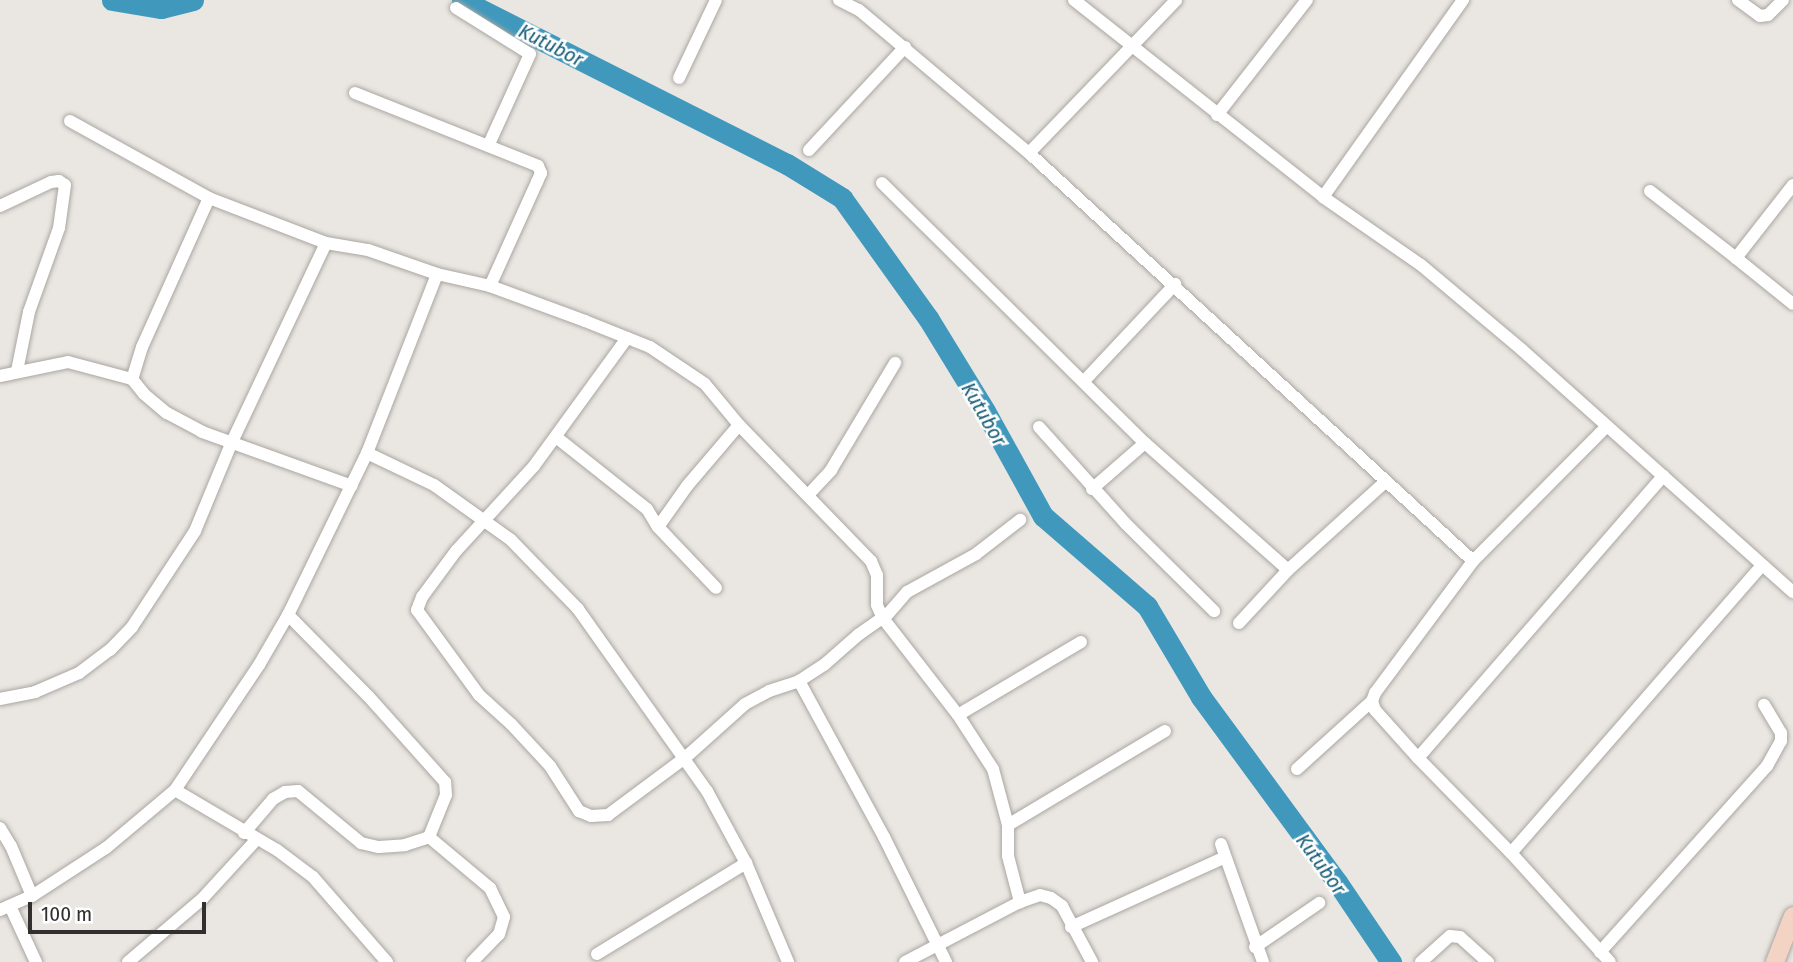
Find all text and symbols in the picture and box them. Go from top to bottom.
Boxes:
water label: Kutubor [515,18,587,72]
water label: Kutubor [956,378,1012,450]
water label: Kutubor [1291,829,1351,899]
scale bar [32,888,210,932]
text: 100 m [41,901,92,927]

